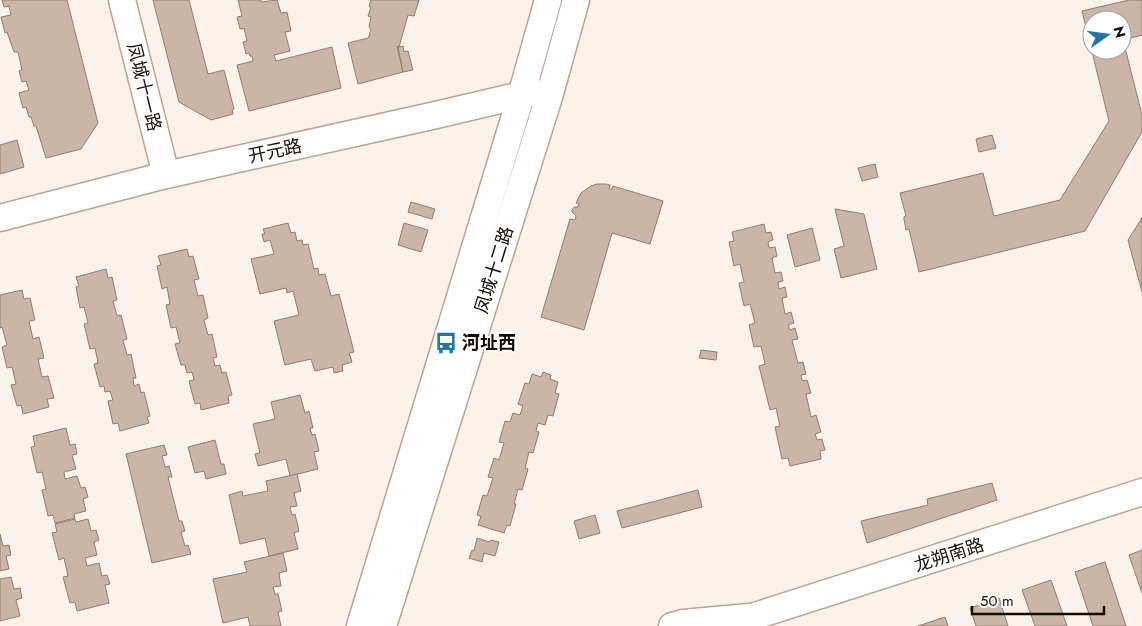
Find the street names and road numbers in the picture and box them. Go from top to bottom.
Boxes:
street label: 凤城十一路 [120,40,168,134]
street label: 开元路 [246,133,304,169]
street label: 凤城十二路 [468,223,520,317]
street label: 龙朔南路 [911,532,987,578]

